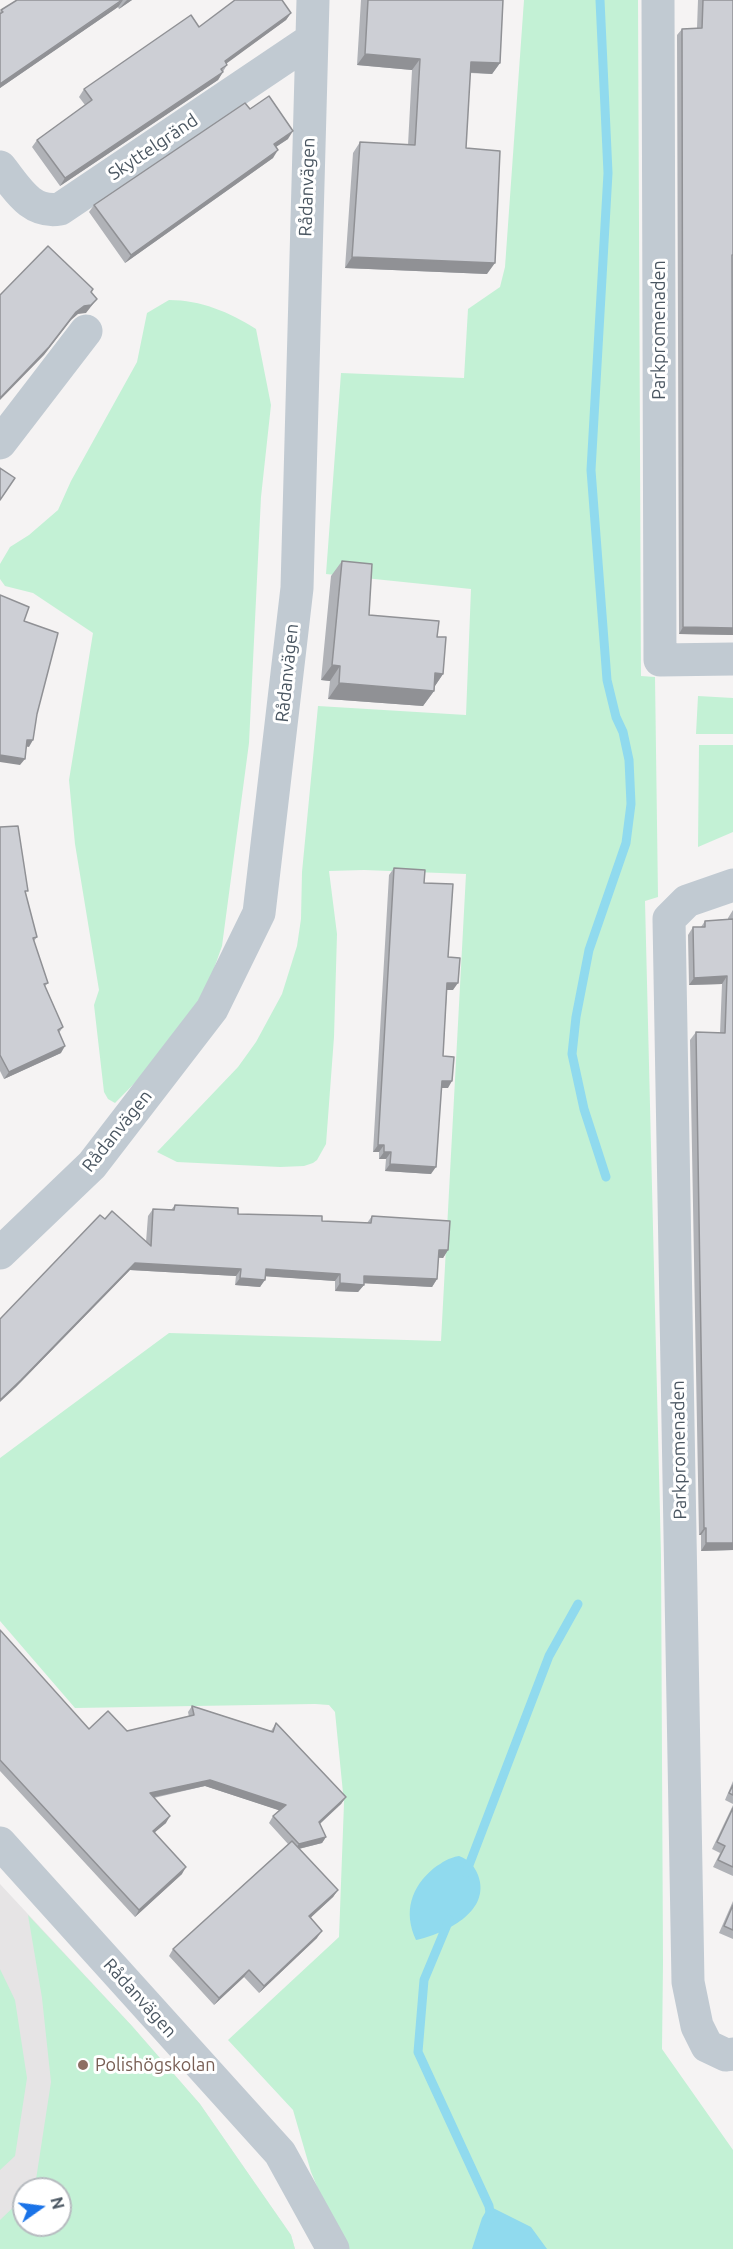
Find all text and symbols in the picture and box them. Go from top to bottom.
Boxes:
street label: Skyttelgränd [104,109,202,185]
street label: Rådanvägen [294,137,320,237]
street label: Parkpromenaden [648,260,670,400]
street label: Rådanvägen [271,623,303,723]
street label: Rådanvägen [77,1086,157,1176]
street label: Parkpromenaden [667,1380,691,1520]
street label: Rådanvägen [99,1954,181,2042]
place label: Polishögskolan [95,2054,216,2076]
marker: Polishögskolan [76,2058,90,2072]
north arrow [12,2177,72,2237]
text: N [47,2195,68,2211]

